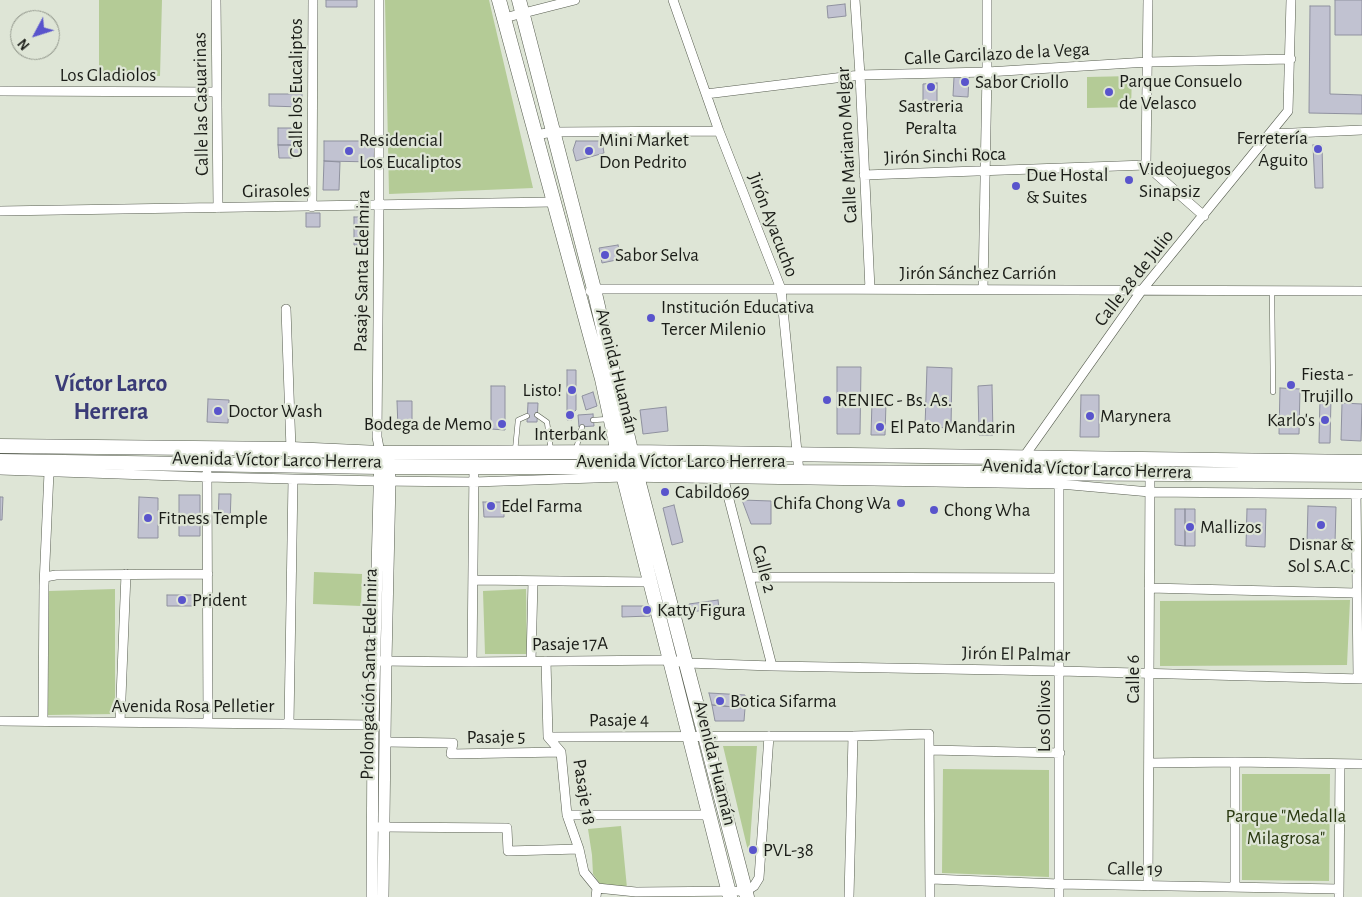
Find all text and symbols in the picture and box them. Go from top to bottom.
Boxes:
north arrow [10,10,60,60]
street label: Calle los Eucaliptos [285,18,307,158]
street label: Calle las Casuarinas [188,32,214,176]
text: N [16,36,33,52]
street label: Calle Garcilazo de la Vega [904,38,1090,70]
street label: Los Gladiolos [60,64,156,86]
street label: Calle Mariano Melgar [832,66,862,224]
place label: Parque Consuelo de Velasco [1119,70,1242,114]
place label: Sabor Criollo [975,71,1069,93]
marker: Sabor Criollo [959,76,971,88]
marker: Sastreria Peralta [925,81,937,93]
marker: Parque Consuelo de Velasco [1103,86,1115,98]
place label: Sastreria Peralta [899,95,963,139]
place label: Ferretería Aguito [1237,127,1308,171]
place label: Residencial Los Eucaliptos [359,129,462,173]
place label: Mini Market Don Pedrito [599,129,689,173]
street label: Jirón Sinchi Roca [884,142,1006,170]
marker: Ferretería Aguito [1312,143,1324,155]
marker: Residencial Los Eucaliptos [343,145,355,157]
marker: Mini Market Don Pedrito [583,145,595,157]
place label: Videojuegos Sinapsiz [1139,158,1231,202]
place label: Due Hostal & Suites [1026,164,1108,208]
street label: Jirón Ayacucho [743,170,803,280]
marker: Videojuegos Sinapsiz [1123,174,1135,186]
street label: Girasoles [242,179,310,203]
marker: Due Hostal & Suites [1010,180,1022,192]
street label: Pasaje Santa Edelmira [349,190,375,352]
street label: Calle 28 de Julio [1089,225,1179,331]
place label: Sabor Selva [615,244,699,266]
marker: Sabor Selva [599,249,611,261]
street label: Jirón Sánchez Carrión [900,262,1056,284]
place label: Institución Educativa Tercer Milenio [661,296,814,340]
street label: Avenida Huamán [590,306,644,436]
marker: Institución Educativa Tercer Milenio [645,312,657,324]
place label: Fiesta - Trujillo [1301,363,1353,407]
district label: Víctor Larco Herrera [55,370,167,426]
place label: Listo! [522,379,562,401]
marker: Fiesta - Trujillo [1285,379,1297,391]
marker: Listo! [566,384,578,396]
place label: RENIEC - Bs. As. [837,389,952,411]
marker: RENIEC - Bs. As. [821,394,833,406]
place label: Doctor Wash [228,400,323,422]
marker: Doctor Wash [212,405,224,417]
place label: Marynera [1100,405,1171,427]
marker: Interbank [564,409,576,421]
place label: Karlo's [1267,409,1315,431]
marker: Marynera [1084,410,1096,422]
place label: Bodega de Memo [364,413,492,435]
marker: Karlo's [1319,414,1331,426]
place label: El Pato Mandarin [890,416,1016,438]
marker: Bodega de Memo [496,418,508,430]
marker: El Pato Mandarin [874,421,886,433]
place label: Interbank [534,423,606,445]
street label: Avenida Víctor Larco Herrera [172,447,382,473]
street label: Avenida Víctor Larco Herrera [576,450,786,472]
street label: Avenida Víctor Larco Herrera [982,454,1192,484]
place label: Cabildo69 [675,481,750,503]
marker: Cabildo69 [659,486,671,498]
place label: Chifa Chong Wa [773,492,891,514]
place label: Edel Farma [501,495,582,517]
marker: Chifa Chong Wa [895,497,907,509]
place label: Chong Wha [944,499,1031,521]
marker: Edel Farma [485,500,497,512]
marker: Chong Wha [928,504,940,516]
place label: Fitness Temple [158,507,268,529]
marker: Fitness Temple [142,512,154,524]
place label: Mallizos [1200,516,1261,538]
marker: Disnar & Sol S.A.C. [1315,519,1327,531]
marker: Mallizos [1184,521,1196,533]
place label: Disnar & Sol S.A.C. [1288,533,1354,577]
street label: Calle 2 [747,543,781,595]
street label: Prolongación Santa Edelmira [356,568,382,780]
place label: Prident [192,589,247,611]
marker: Prident [176,594,188,606]
place label: Katty Figura [657,599,746,621]
marker: Katty Figura [641,604,653,616]
street label: Pasaje 17A [532,632,608,656]
street label: Jirón El Palmar [962,642,1070,666]
street label: Calle 6 [1122,655,1144,703]
street label: Los Olivos [1033,680,1055,752]
place label: Botica Sifarma [730,690,837,712]
street label: Avenida Rosa Pelletier [112,695,274,717]
marker: Botica Sifarma [714,695,726,707]
street label: Avenida Huamán [688,698,742,828]
street label: Pasaje 4 [589,708,649,732]
street label: Pasaje 5 [466,725,526,749]
street label: Pasaje 18 [568,757,600,827]
park label: Parque "Medalla Milagrosa" [1226,805,1346,849]
place label: PVL-38 [763,839,814,861]
marker: PVL-38 [747,844,759,856]
street label: Calle 19 [1107,857,1163,881]

